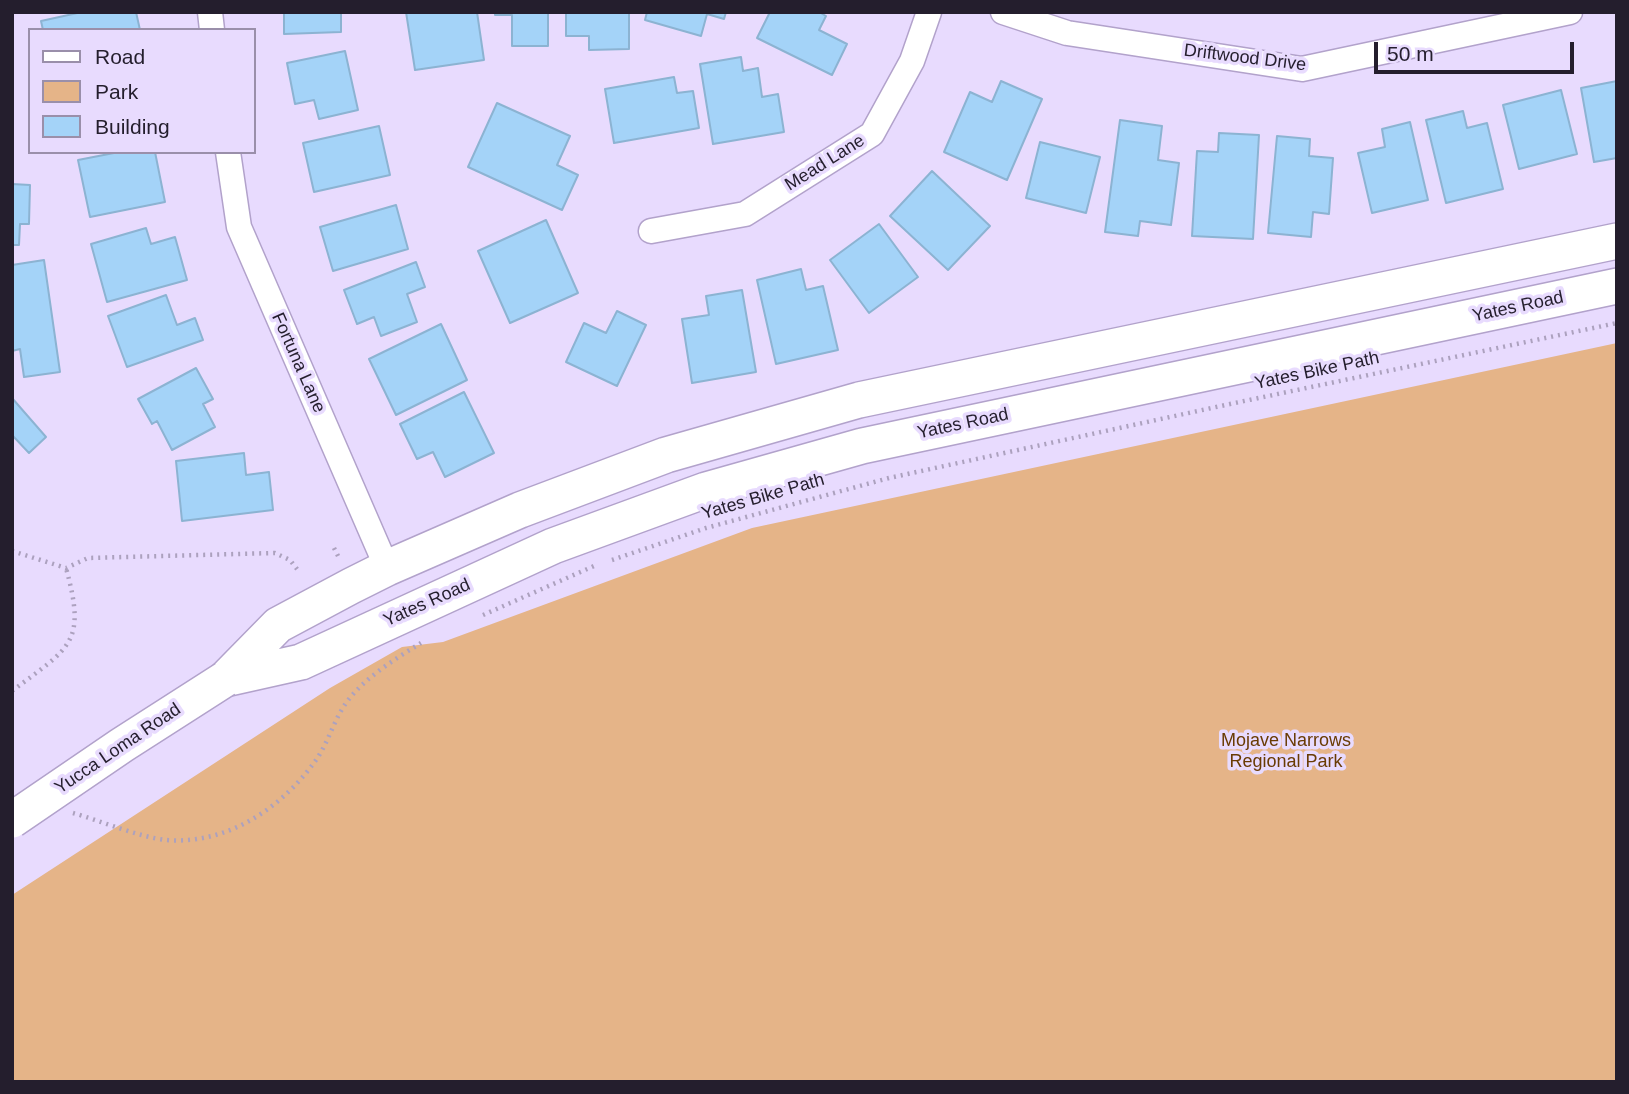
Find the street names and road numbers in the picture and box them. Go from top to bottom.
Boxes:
street label: Driftwood Drive [1183,40,1307,76]
street label: Mead Lane [781,130,869,196]
street label: Yates Road [1470,287,1566,327]
street label: Fortuna Lane [266,310,330,416]
street label: Yates Bike Path [1253,347,1381,395]
street label: Yates Road [915,404,1011,444]
street label: Yates Bike Path [699,469,827,525]
street label: Yates Road [380,574,474,632]
street label: Yucca Loma Road [51,699,185,799]

